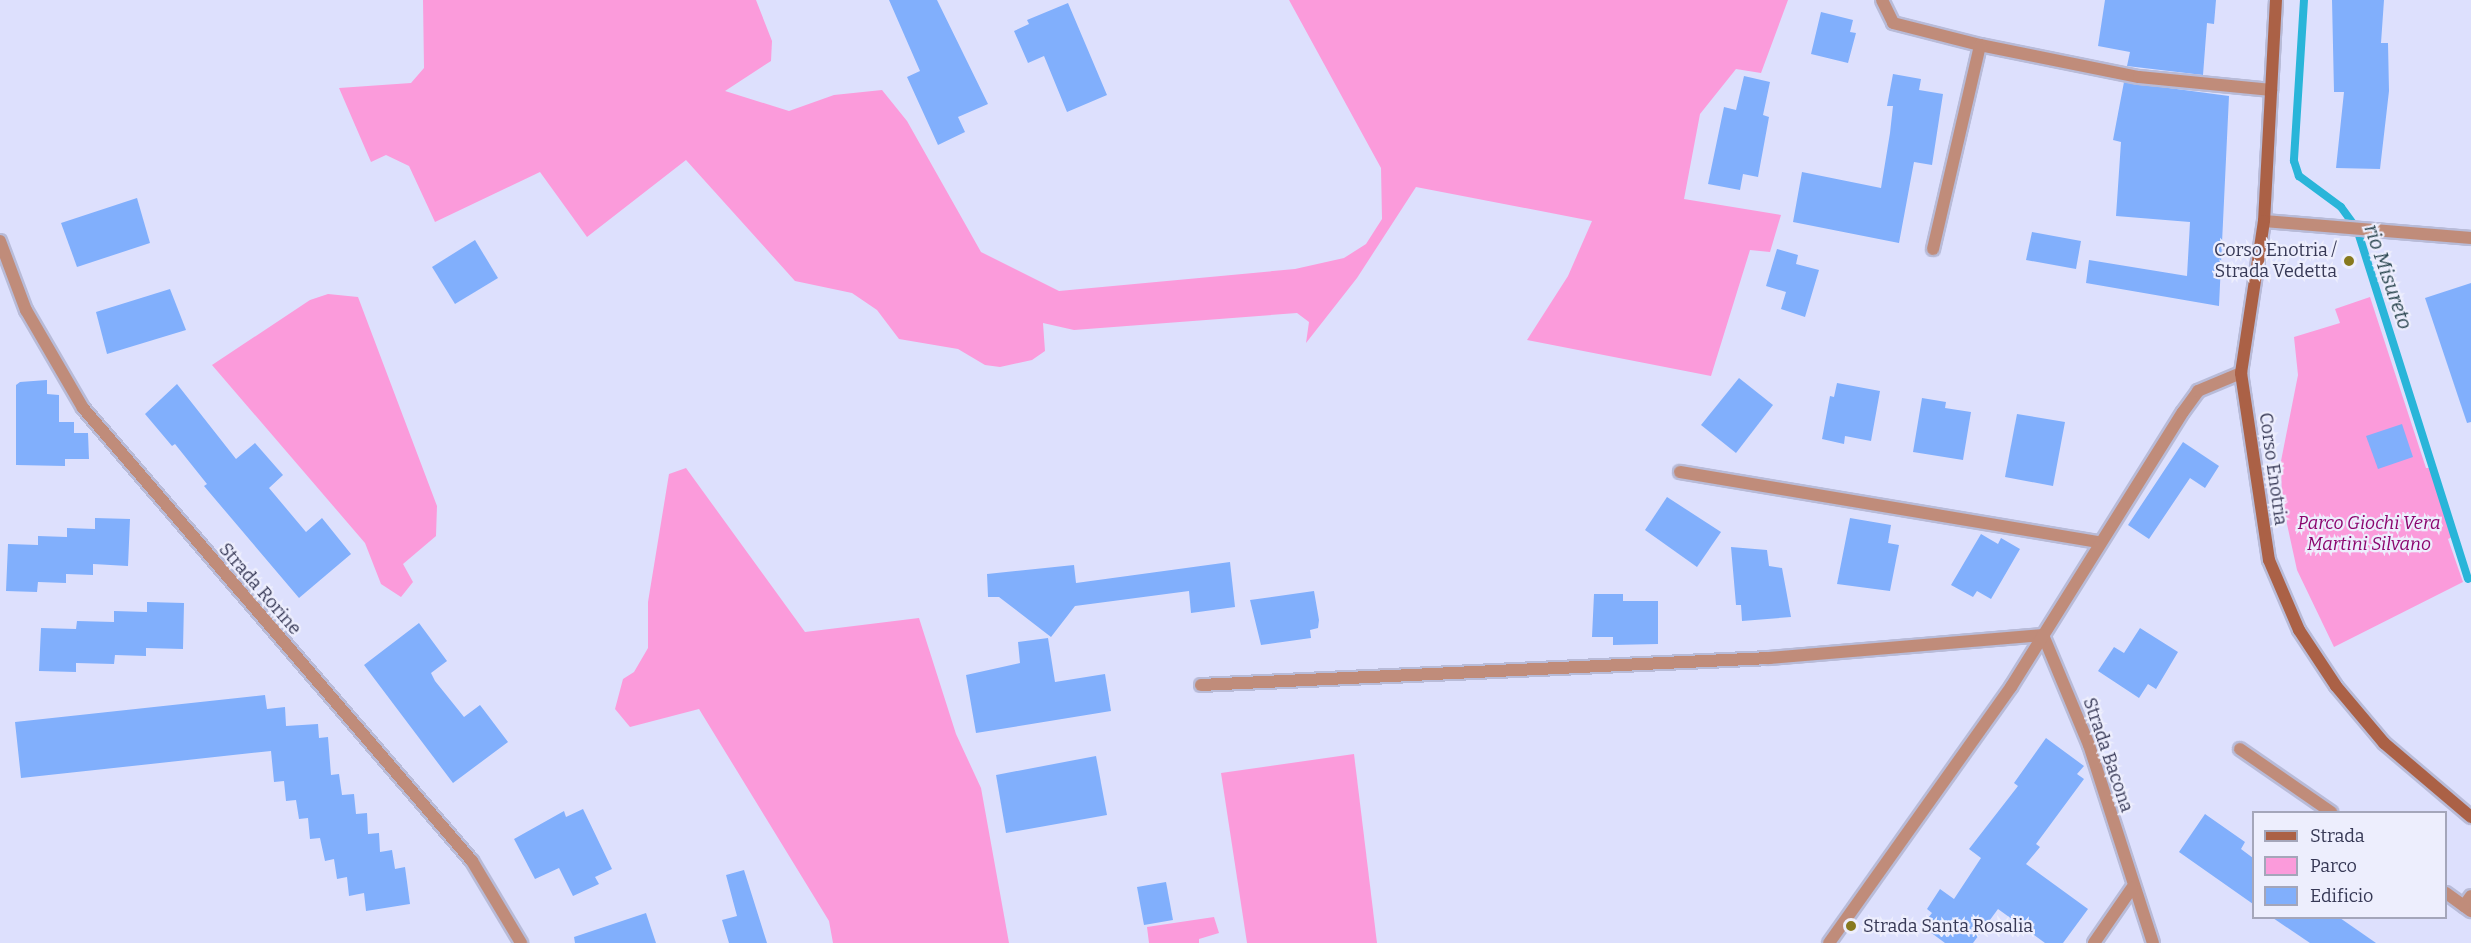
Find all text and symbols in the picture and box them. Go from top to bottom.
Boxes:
water label: rio Misureto [2359,221,2417,333]
place label: Corso Enotria / Strada Vedetta [2214,240,2337,282]
marker: Corso Enotria / Strada Vedetta [2342,254,2356,268]
street label: Corso Enotria [2254,411,2292,527]
park label: Parco Giochi Vera Martini Silvano [2298,513,2440,556]
street label: Strada Rorine [214,539,306,639]
street label: Strada Bacona [2078,695,2138,815]
legend [2252,811,2447,919]
text: Strada [2310,825,2365,847]
text: Parco [2310,855,2357,877]
text: Edificio [2310,885,2373,907]
place label: Strada Santa Rosalia [1863,915,2033,937]
marker: Strada Santa Rosalia [1844,919,1858,933]

